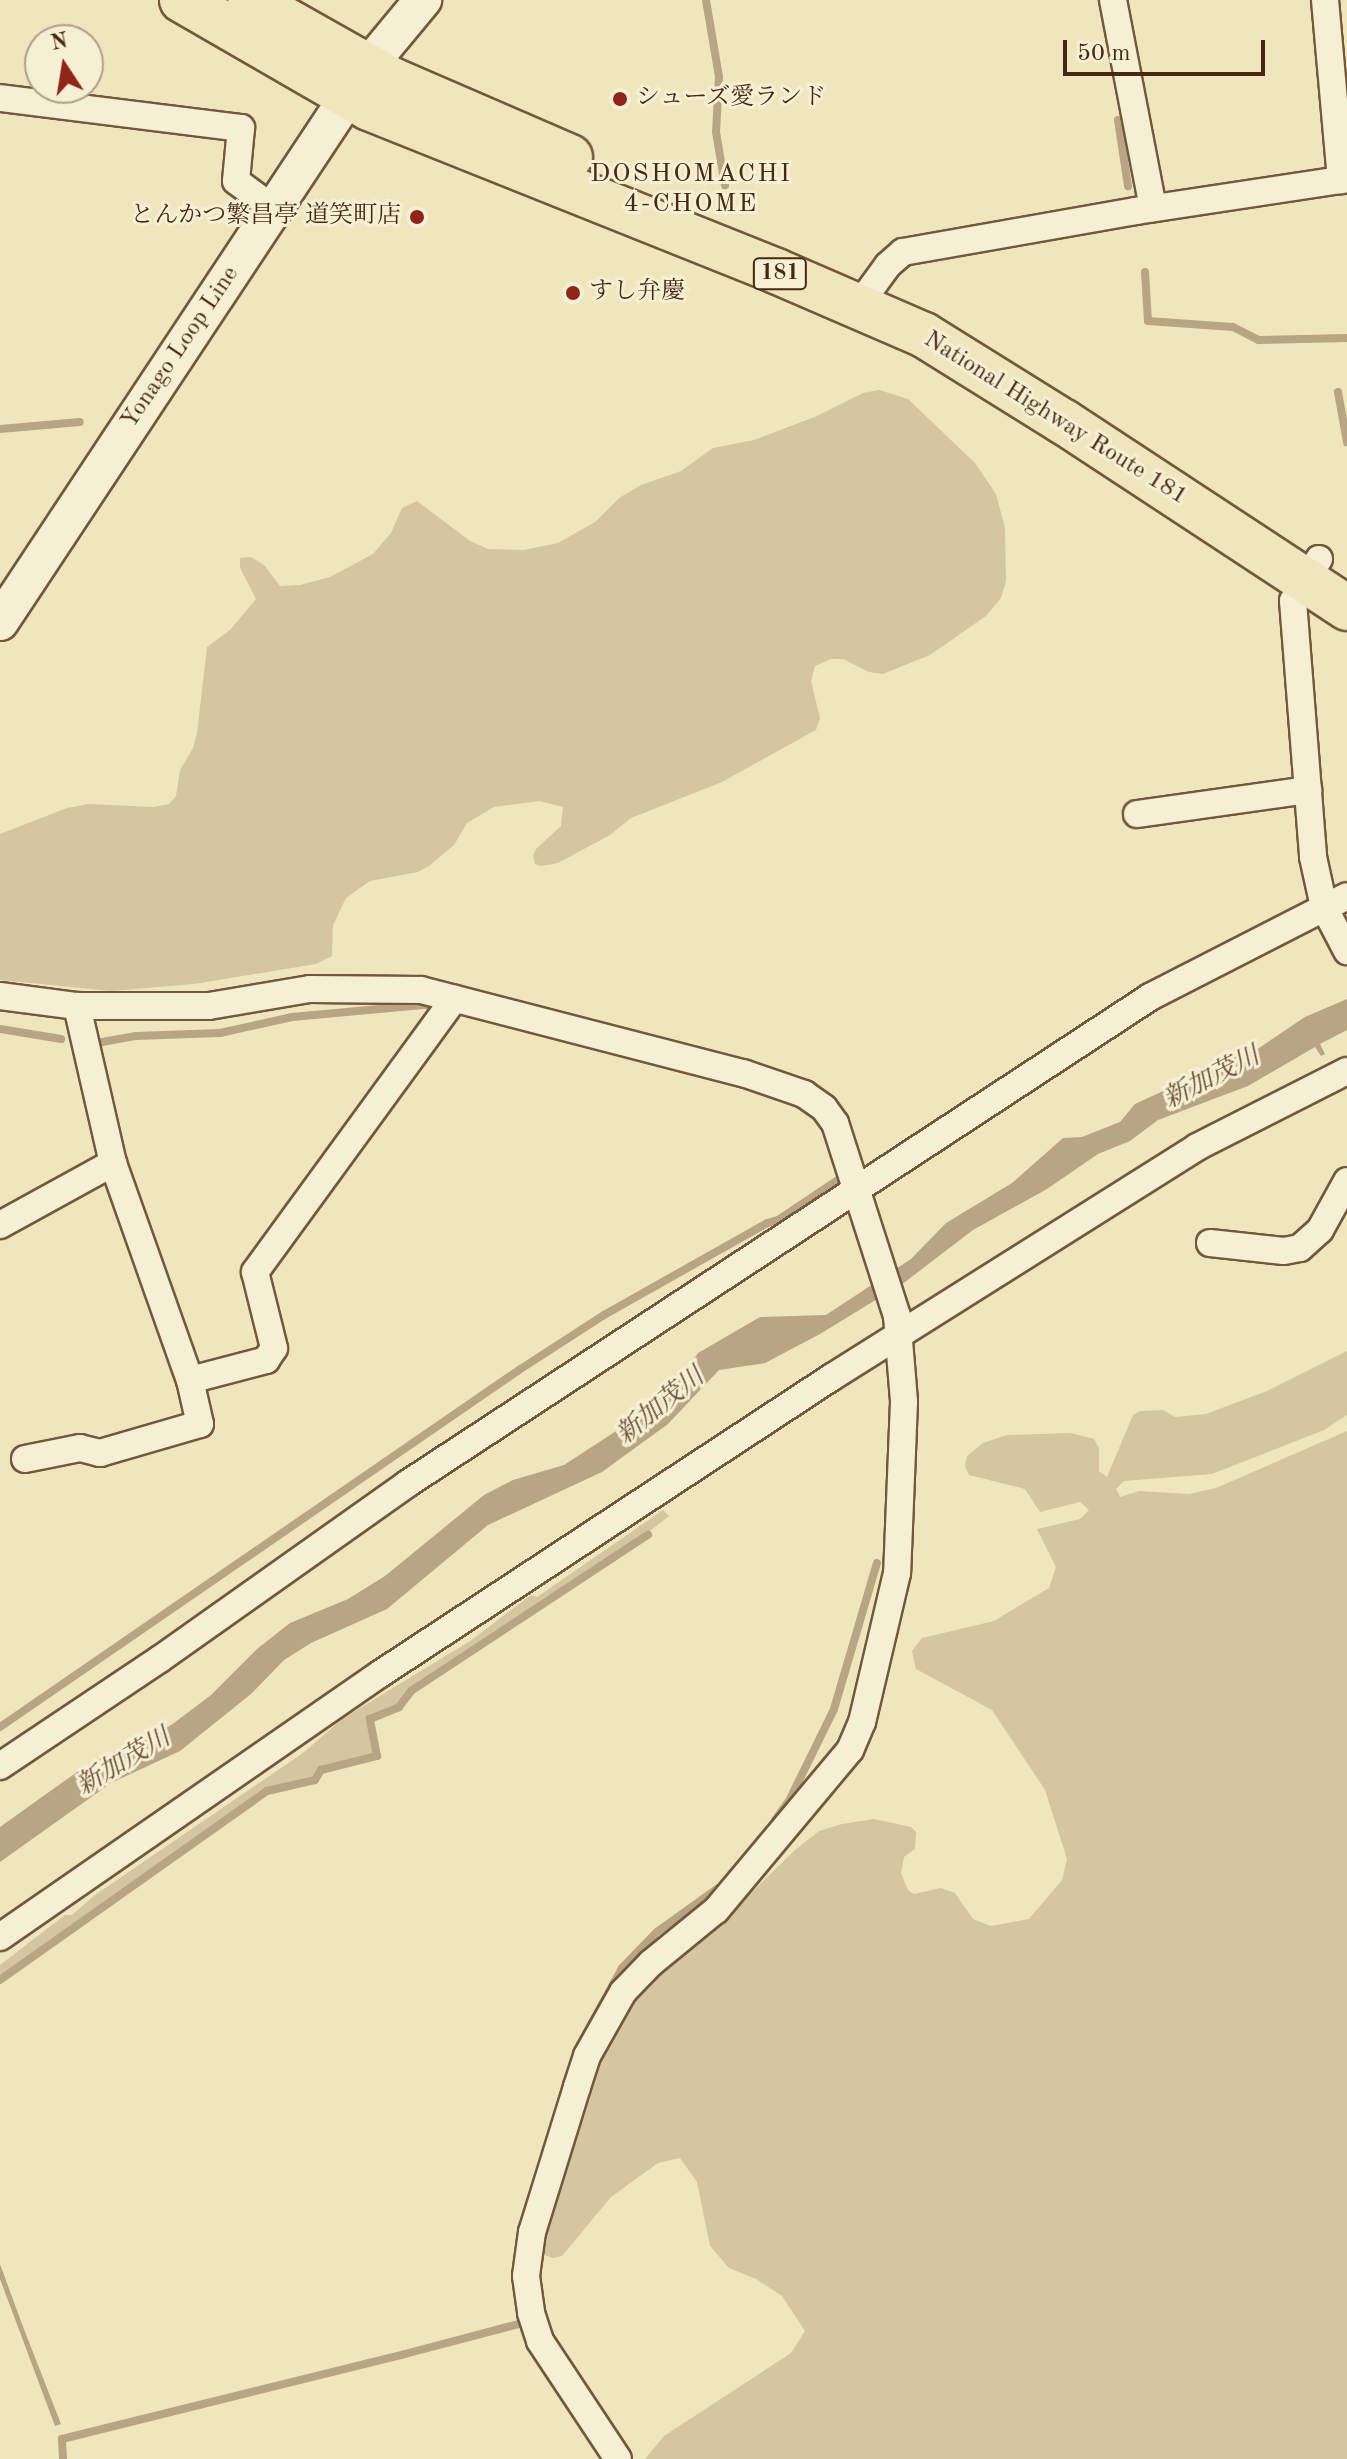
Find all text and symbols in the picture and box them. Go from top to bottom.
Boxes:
north arrow [24,24,104,104]
scale bar [1067,24,1269,74]
text: N [49,30,70,55]
text: 50 m [1077,42,1131,66]
place label: シューズ愛ランド [636,85,828,113]
marker: シューズ愛ランド [611,90,629,108]
district label: DOSHOMACHI 4-CHOME [590,159,792,220]
place label: とんかつ繁昌亭 道笑町店 [130,203,401,231]
marker: とんかつ繁昌亭 道笑町店 [408,208,426,226]
road number: 181 [752,256,808,292]
street label: Yonago Loop Line [116,261,246,435]
place label: すし弁慶 [589,279,685,307]
marker: すし弁慶 [564,284,582,302]
street label: National Highway Route 181 [918,326,1192,512]
water label: 新加茂川 [1159,1041,1265,1117]
water label: 新加茂川 [611,1362,711,1452]
water label: 新加茂川 [71,1723,177,1803]

